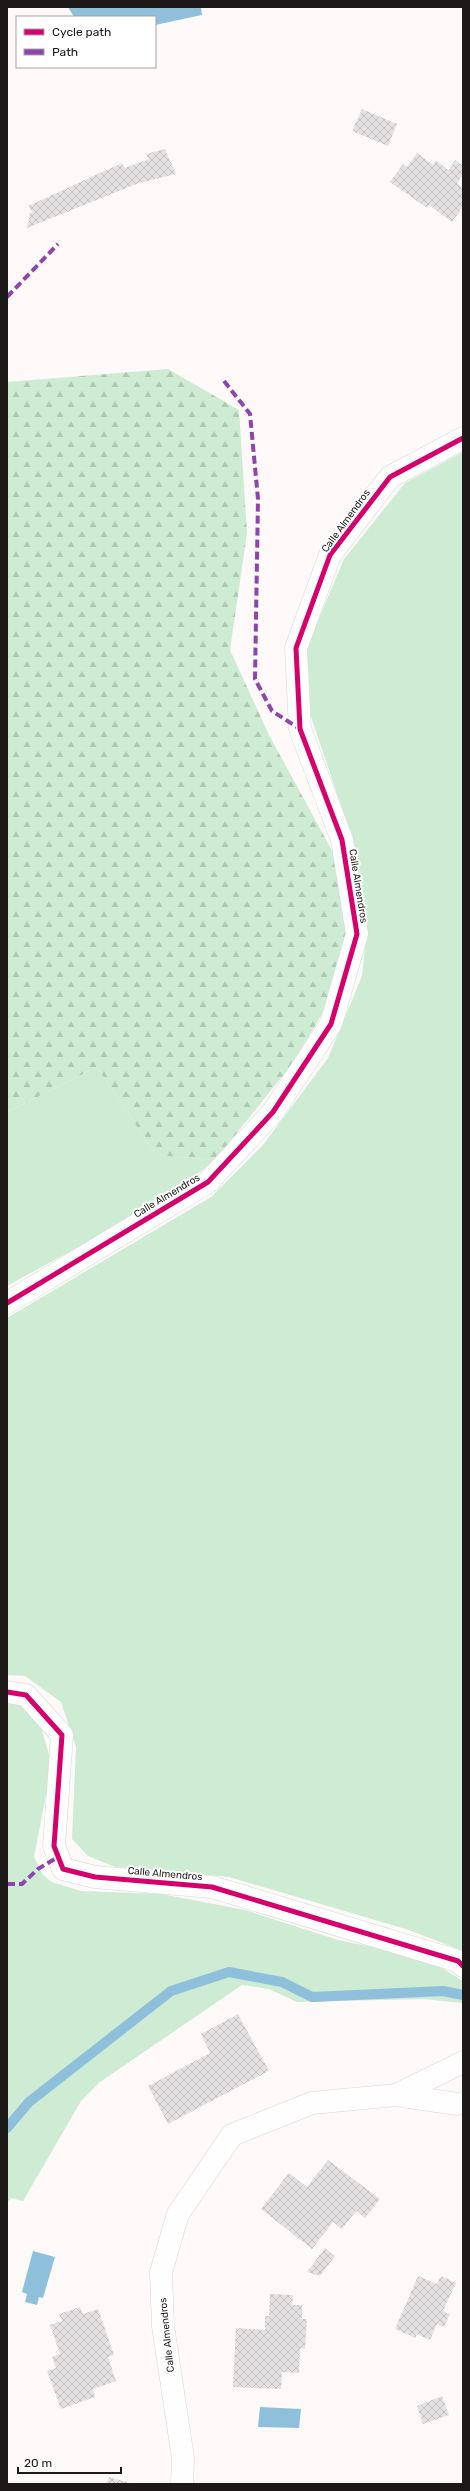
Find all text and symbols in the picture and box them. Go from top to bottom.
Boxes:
legend [16,16,156,68]
text: Cycle path [52,25,111,39]
text: Path [52,45,78,59]
street label: Calle Almendros [319,487,373,555]
street label: Calle Almendros [346,848,370,924]
street label: Calle Almendros [132,1172,202,1220]
street label: Calle Almendros [127,1865,203,1883]
street label: Calle Almendros [157,2297,177,2373]
scale bar [18,2449,121,2475]
text: 20 m [24,2456,52,2470]

